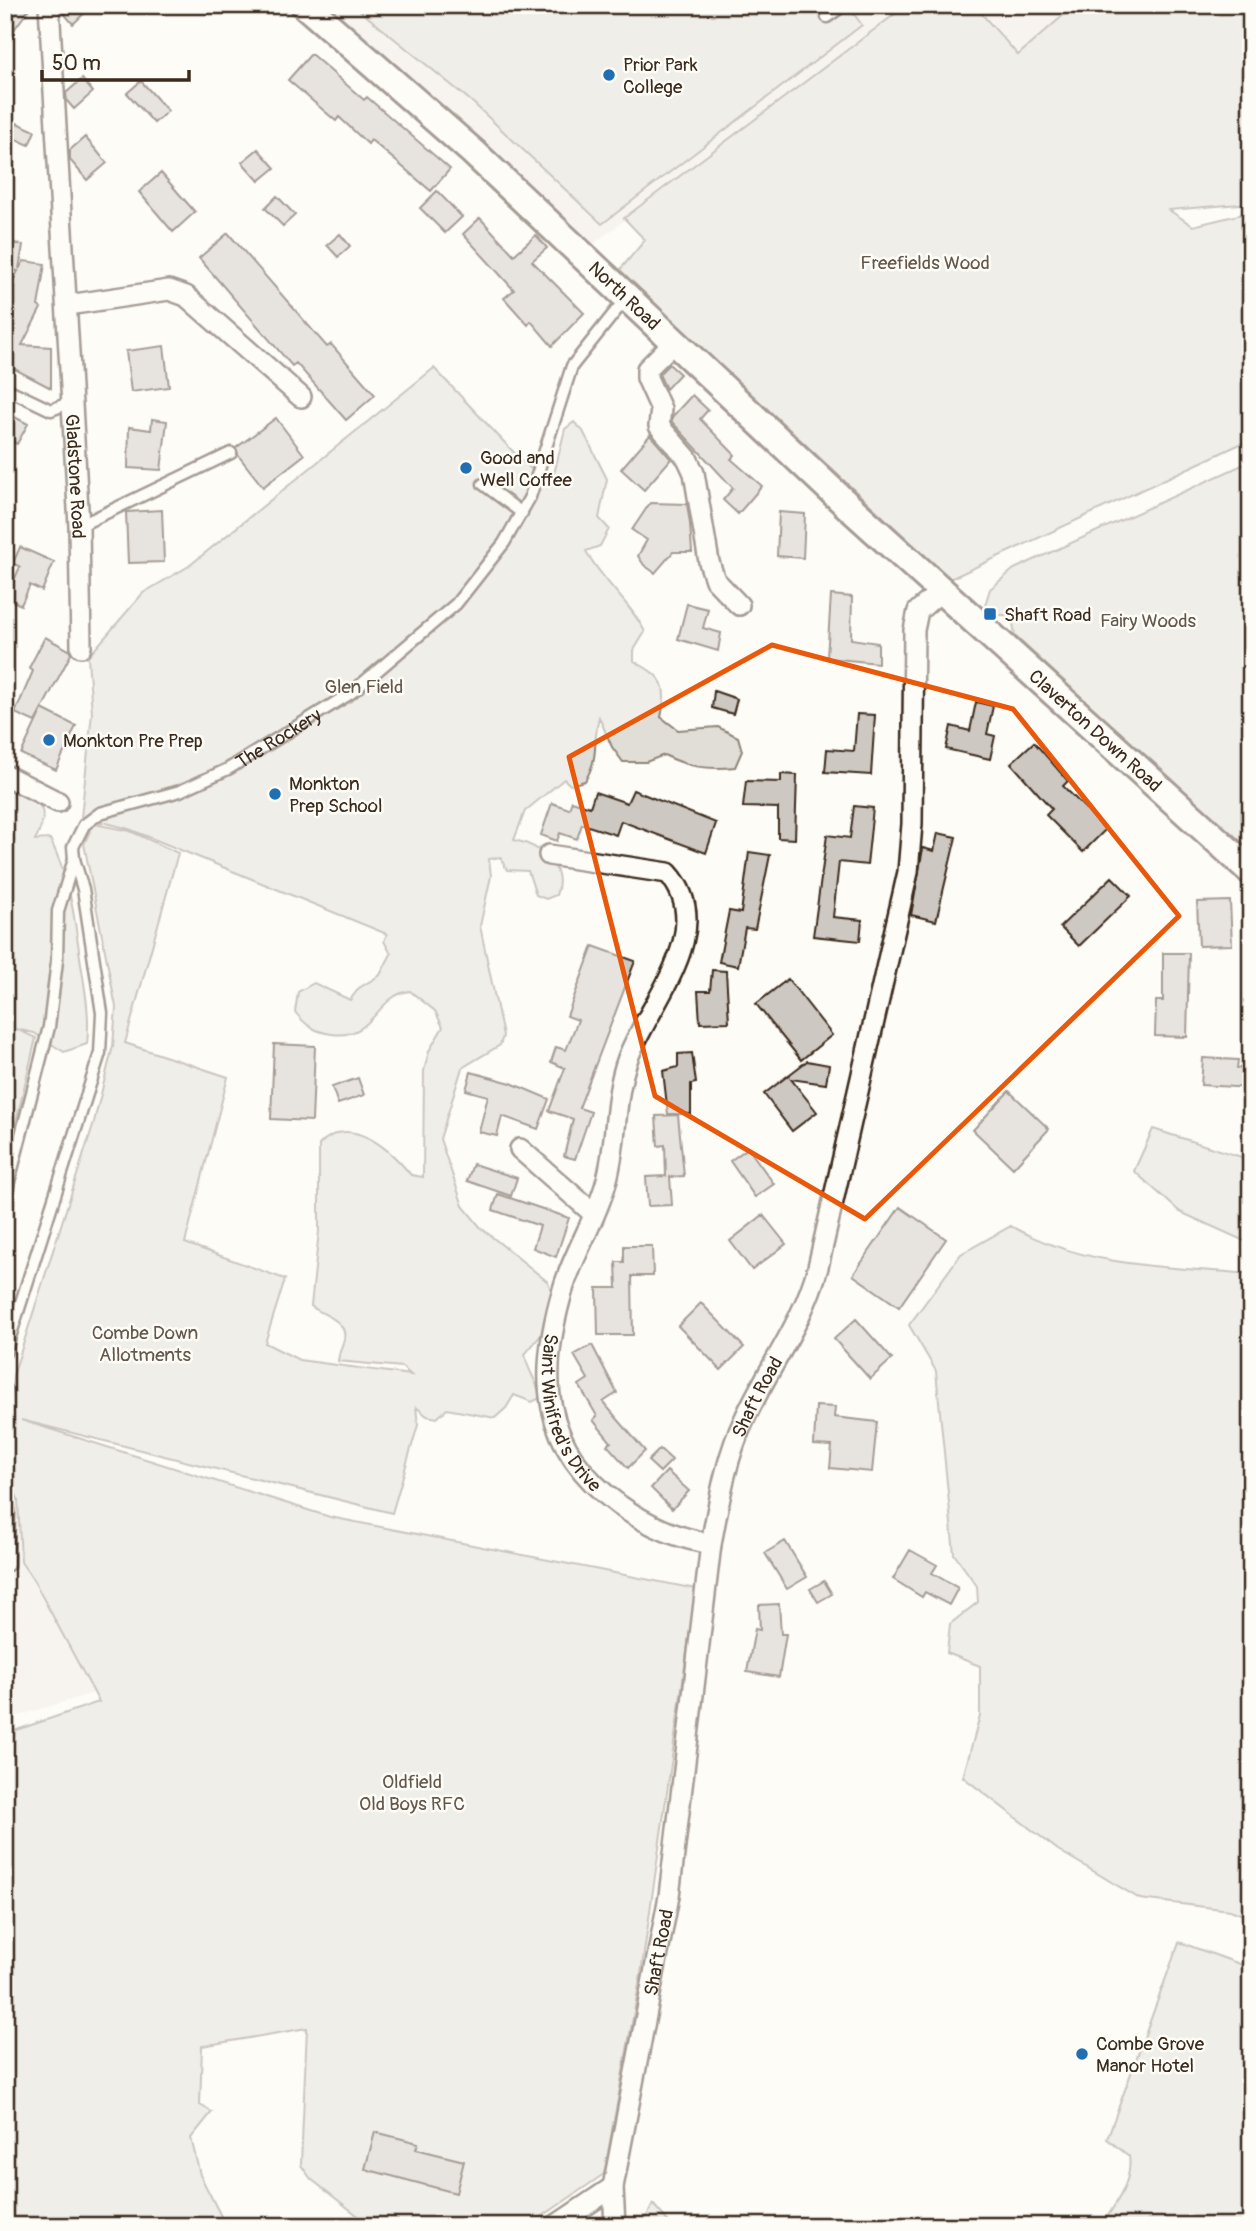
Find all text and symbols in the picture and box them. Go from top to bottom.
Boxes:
scale bar [42,38,189,82]
text: 50 m [52,50,101,77]
place label: Prior Park College [623,53,698,99]
marker: Prior Park College [601,67,617,83]
park label: Freefields Wood [860,251,990,275]
street label: North Road [583,256,665,336]
street label: Gladstone Road [60,413,90,539]
place label: Good and Well Coffee [480,446,572,492]
marker: Good and Well Coffee [458,460,474,476]
place label: Shaft Road [1004,603,1092,627]
marker: Shaft Road [982,606,998,622]
park label: Fairy Woods [1100,609,1196,633]
street label: Claverton Down Road [1023,665,1167,797]
park label: Glen Field [325,675,403,699]
street label: The Rockery [232,703,326,774]
place label: Monkton Pre Prep [63,729,203,753]
marker: Monkton Pre Prep [41,732,57,748]
place label: Monkton Prep School [289,772,383,818]
marker: Monkton Prep School [267,786,283,802]
park label: Combe Down Allotments [92,1321,198,1367]
street label: Saint Winifred's Drive [536,1332,607,1498]
street label: Shaft Road [727,1352,788,1441]
park label: Oldfield Old Boys RFC [359,1770,465,1816]
street label: Shaft Road [639,1907,679,1998]
place label: Combe Grove Manor Hotel [1096,2032,1205,2078]
marker: Combe Grove Manor Hotel [1074,2046,1090,2062]

